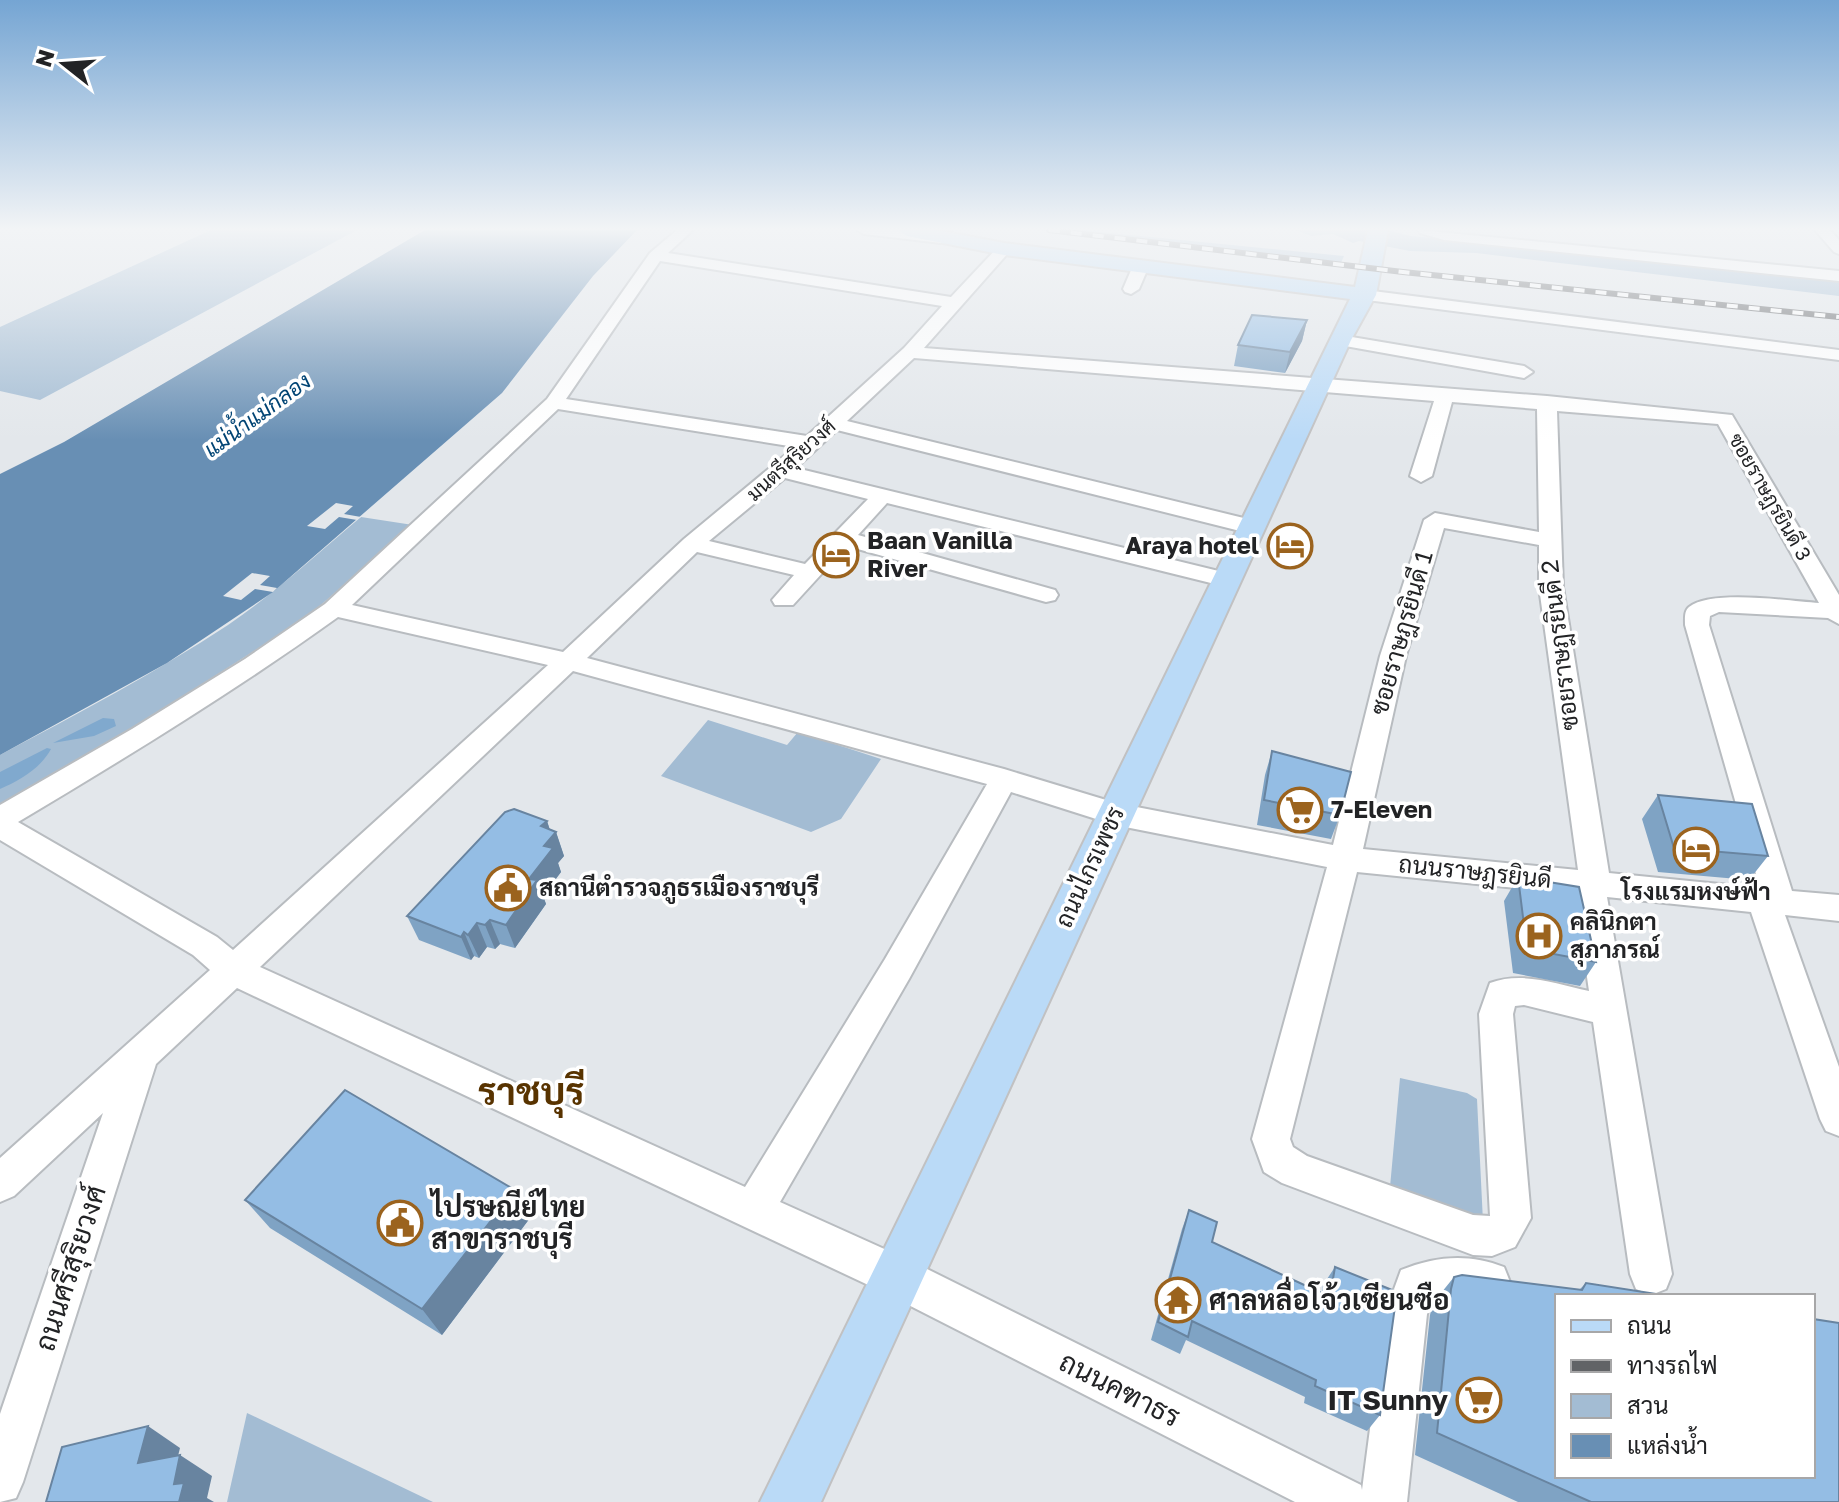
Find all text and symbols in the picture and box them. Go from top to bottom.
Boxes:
north arrow [24,24,104,104]
text: N [29,46,60,70]
water label: แม่น้ำแม่กลอง [195,363,315,462]
street label: มนตรีสุริยวงศ์ [740,412,842,508]
street label: ซอยราษฎรยินดี 3 [1722,429,1817,566]
hotel icon: Araya hotel [1266,522,1314,570]
place label: Baan Vanilla River [867,525,1013,582]
place label: Araya hotel [1125,530,1259,559]
hotel icon: Baan Vanilla River [812,531,860,579]
street label: ซอยราษฎรยินดี 1 [1363,547,1441,719]
street label: ซอยราษฎรยินดี 2 [1534,558,1586,732]
supermarket icon: 7-Eleven [1276,786,1324,834]
place label: 7-Eleven [1331,794,1432,823]
street label: ถนนไกรเพชร [1048,801,1129,931]
hotel icon: โรงแรมหงษ์ฟ้า [1672,826,1720,874]
street label: ถนนราษฎรยินดี [1397,848,1553,896]
public building icon: สถานีตำรวจภูธรเมืองราชบุรี [484,864,532,912]
place label: สถานีตำรวจภูธรเมืองราชบุรี [539,872,819,905]
place label: โรงแรมหงษ์ฟ้า [1619,876,1771,905]
place label: คลินิกตา สุภาภรณ์ [1570,906,1661,967]
hospital icon: คลินิกตา สุภาภรณ์ [1515,912,1563,960]
district label: ราชบุรี [478,1068,584,1118]
street label: ถนนศรีสุริยวงศ์ [25,1180,116,1356]
place label: ไปรษณีย์ไทย สาขาราชบุรี [429,1188,586,1259]
public building icon: ไปรษณีย์ไทย สาขาราชบุรี [376,1199,424,1247]
temple icon: ศาลหลื่อโจ้วเซียนซือ [1154,1276,1202,1324]
place label: ศาลหลื่อโจ้วเซียนซือ [1209,1276,1450,1316]
legend [1555,1294,1815,1478]
text: ถนน [1627,1310,1672,1339]
street label: ถนนคฑาธร [1054,1344,1186,1433]
text: ทางรถไฟ [1627,1350,1718,1379]
supermarket icon: IT Sunny [1455,1376,1503,1424]
place label: IT Sunny [1328,1383,1448,1416]
text: สวน [1627,1390,1669,1419]
text: แหล่งน้ำ [1627,1426,1708,1459]

